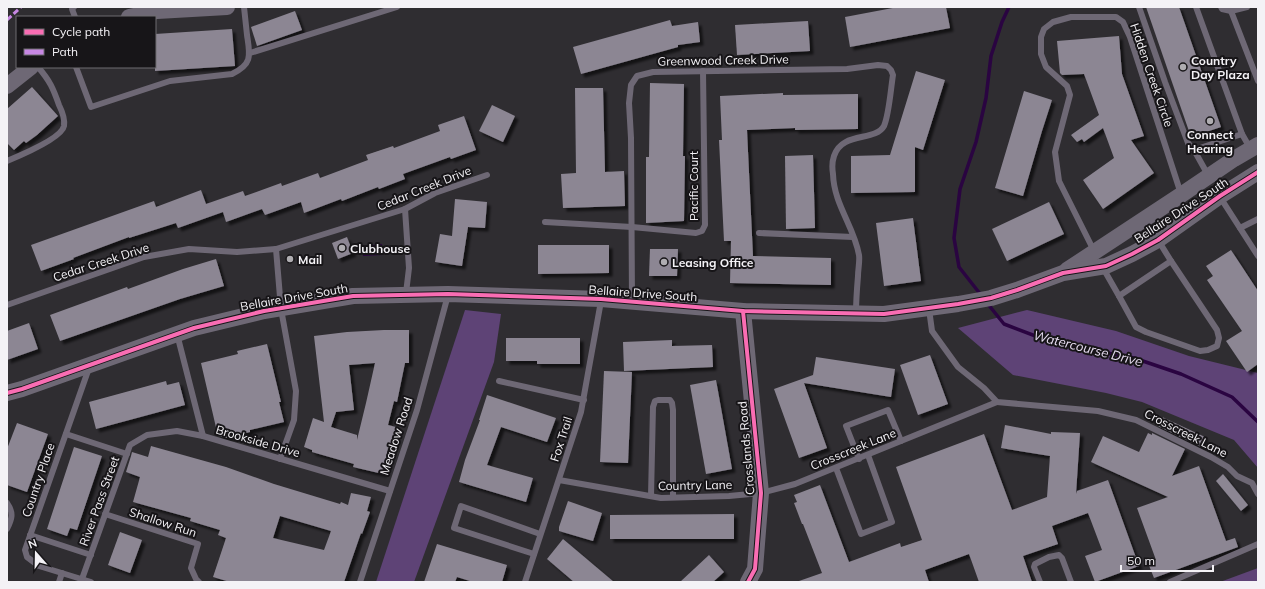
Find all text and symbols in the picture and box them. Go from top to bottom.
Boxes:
legend [16,16,156,68]
street label: Hidden Creek Circle [1127,21,1177,129]
text: Cycle path [52,24,110,39]
text: Path [52,44,78,59]
street label: Greenwood Creek Drive [657,51,789,69]
place label: Country Day Plaza [1191,53,1250,82]
marker: Country Day Plaza [1178,62,1188,72]
marker: Connect Hearing [1205,116,1215,126]
place label: Connect Hearing [1187,127,1234,156]
street label: Pacific Court [686,151,701,221]
street label: Cedar Creek Drive [375,162,473,214]
street label: Bellaire Drive South [1131,174,1231,246]
street label: Cedar Creek Drive [51,239,151,285]
place label: Clubhouse [350,241,410,256]
marker: Clubhouse [337,243,347,253]
place label: Mail [298,252,322,267]
marker: Mail [285,254,295,264]
place label: Leasing Office [672,255,754,270]
marker: Leasing Office [659,257,669,267]
street label: Bellaire Drive South [239,280,349,314]
street label: Bellaire Drive South [588,282,698,304]
water label: Watercourse Drive [1032,327,1144,369]
street label: Meadow Road [376,395,416,477]
street label: Crosslands Road [734,401,758,495]
street label: Crosscreek Lane [1142,406,1230,460]
street label: Fox Trail [547,415,575,463]
street label: Brookside Drive [214,422,302,460]
street label: Crosscreek Lane [808,425,898,473]
street label: Country Place [18,441,58,519]
street label: River Pass Street [76,454,122,548]
street label: Country Lane [658,477,732,493]
street label: Shallow Run [127,504,199,540]
north arrow [16,533,56,573]
text: N [26,536,39,552]
scale bar [1121,547,1213,573]
text: 50 m [1127,553,1155,568]

